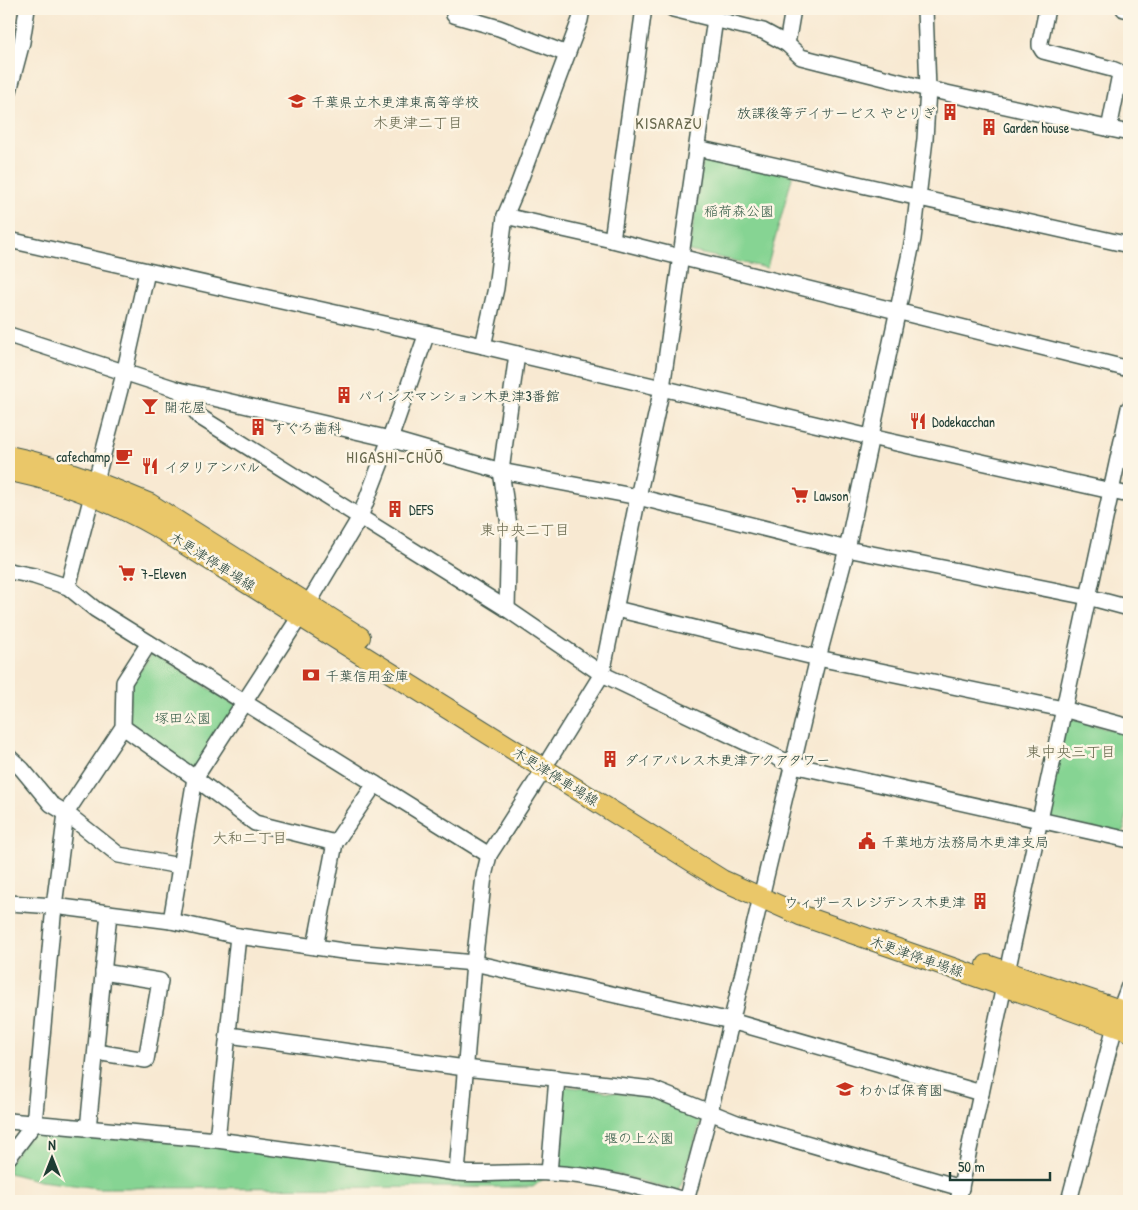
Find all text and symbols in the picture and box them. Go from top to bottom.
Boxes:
school or university icon: 千葉県立木更津東高等学校 [287,91,307,111]
place label: 千葉県立木更津東高等学校 [311,92,479,111]
building icon: 放課後等デイサービス やどりぎ [940,102,960,122]
place label: 放課後等デイサービス やどりぎ [737,103,936,122]
district label: 木更津二丁目 [373,112,463,133]
district label: KISARAZU [635,112,703,134]
building icon: Garden house [979,117,999,137]
place label: Garden house [1003,118,1070,137]
park label: 稲荷森公園 [704,201,774,220]
building icon: パインズマンション木更津3番館 [334,385,354,405]
place label: パインズマンション木更津3番館 [358,386,560,405]
bar icon: 開花屋 [140,396,160,416]
place label: 開花屋 [164,397,206,416]
restaurant icon: Dodekacchan [908,411,928,431]
place label: Dodekacchan [932,412,995,431]
building icon: すぐろ歯科 [248,417,268,437]
place label: すぐろ歯科 [272,418,342,437]
cafe icon: cafechamp [114,446,134,466]
district label: HIGASHI-CHŪŌ [346,446,444,468]
place label: cafechamp [56,447,110,467]
restaurant icon: イタリアンバル [140,456,160,476]
place label: イタリアンバル [164,457,261,476]
supermarket icon: Lawson [790,485,810,505]
place label: Lawson [814,486,849,505]
building icon: DEFS [385,499,405,519]
place label: DEFS [409,500,434,519]
district label: 東中央二丁目 [480,519,570,540]
street label: 木更津停車場線 [166,527,260,595]
supermarket icon: 7-Eleven [117,563,137,583]
place label: 7-Eleven [141,564,187,583]
bank icon: 千葉信用金庫 [301,665,321,685]
place label: 千葉信用金庫 [325,666,409,685]
park label: 塚田公園 [155,708,211,727]
district label: 東中央三丁目 [1026,741,1116,762]
street label: 木更津停車場線 [509,742,603,810]
building icon: ダイアパレス木更津アクアタワー [600,749,620,769]
place label: ダイアパレス木更津アクアタワー [624,750,830,769]
district label: 大和二丁目 [212,827,288,848]
public building icon: 千葉地方法務局木更津支局 [857,831,877,851]
place label: 千葉地方法務局木更津支局 [881,832,1049,851]
building icon: ウィザースレジデンス木更津 [970,891,990,911]
place label: ウィザースレジデンス木更津 [785,892,966,911]
street label: 木更津停車場線 [868,931,966,981]
school or university icon: わかば保育園 [835,1079,855,1099]
place label: わかば保育園 [859,1080,943,1099]
park label: 堰の上公園 [604,1128,674,1147]
north arrow [28,1132,78,1182]
text: N [48,1135,56,1154]
scale bar [950,1150,1050,1182]
text: 50 m [958,1156,985,1177]

